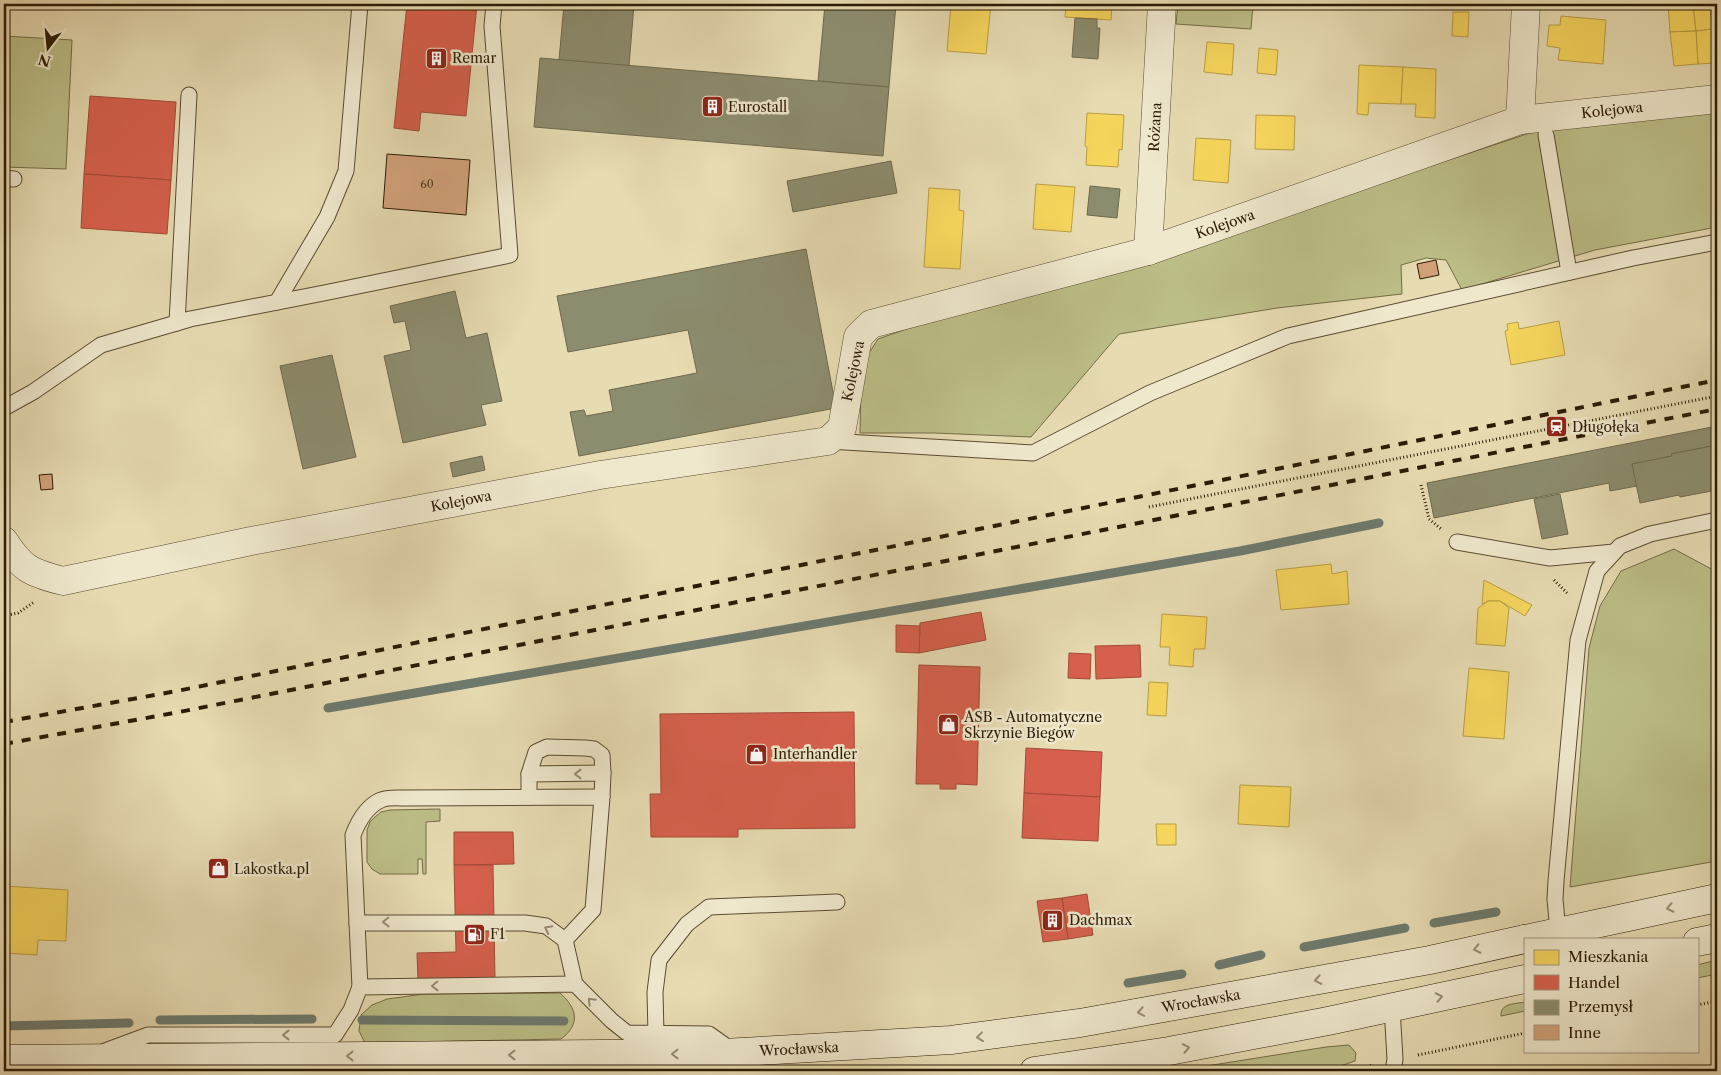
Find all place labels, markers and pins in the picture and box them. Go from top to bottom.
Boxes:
building icon: Remar [424,46,448,70]
place label: Remar [452,49,496,67]
building icon: Eurostall [700,95,724,119]
place label: Eurostall [728,98,787,116]
station icon: Długołęka [1544,415,1568,439]
place label: Długołęka [1572,418,1640,436]
place label: ASB - Automatyczne Skrzynie Biegów [963,708,1102,742]
shop icon: ASB - Automatyczne Skrzynie Biegów [936,713,960,737]
shop icon: Interhandler [745,742,769,766]
place label: Interhandler [773,745,857,763]
shop icon: Lakostka.pl [206,857,230,881]
place label: Lakostka.pl [234,860,309,878]
building icon: Dachmax [1041,908,1065,932]
place label: Dachmax [1069,911,1133,929]
fuel station icon: F1 [462,922,486,946]
place label: F1 [490,925,505,943]

